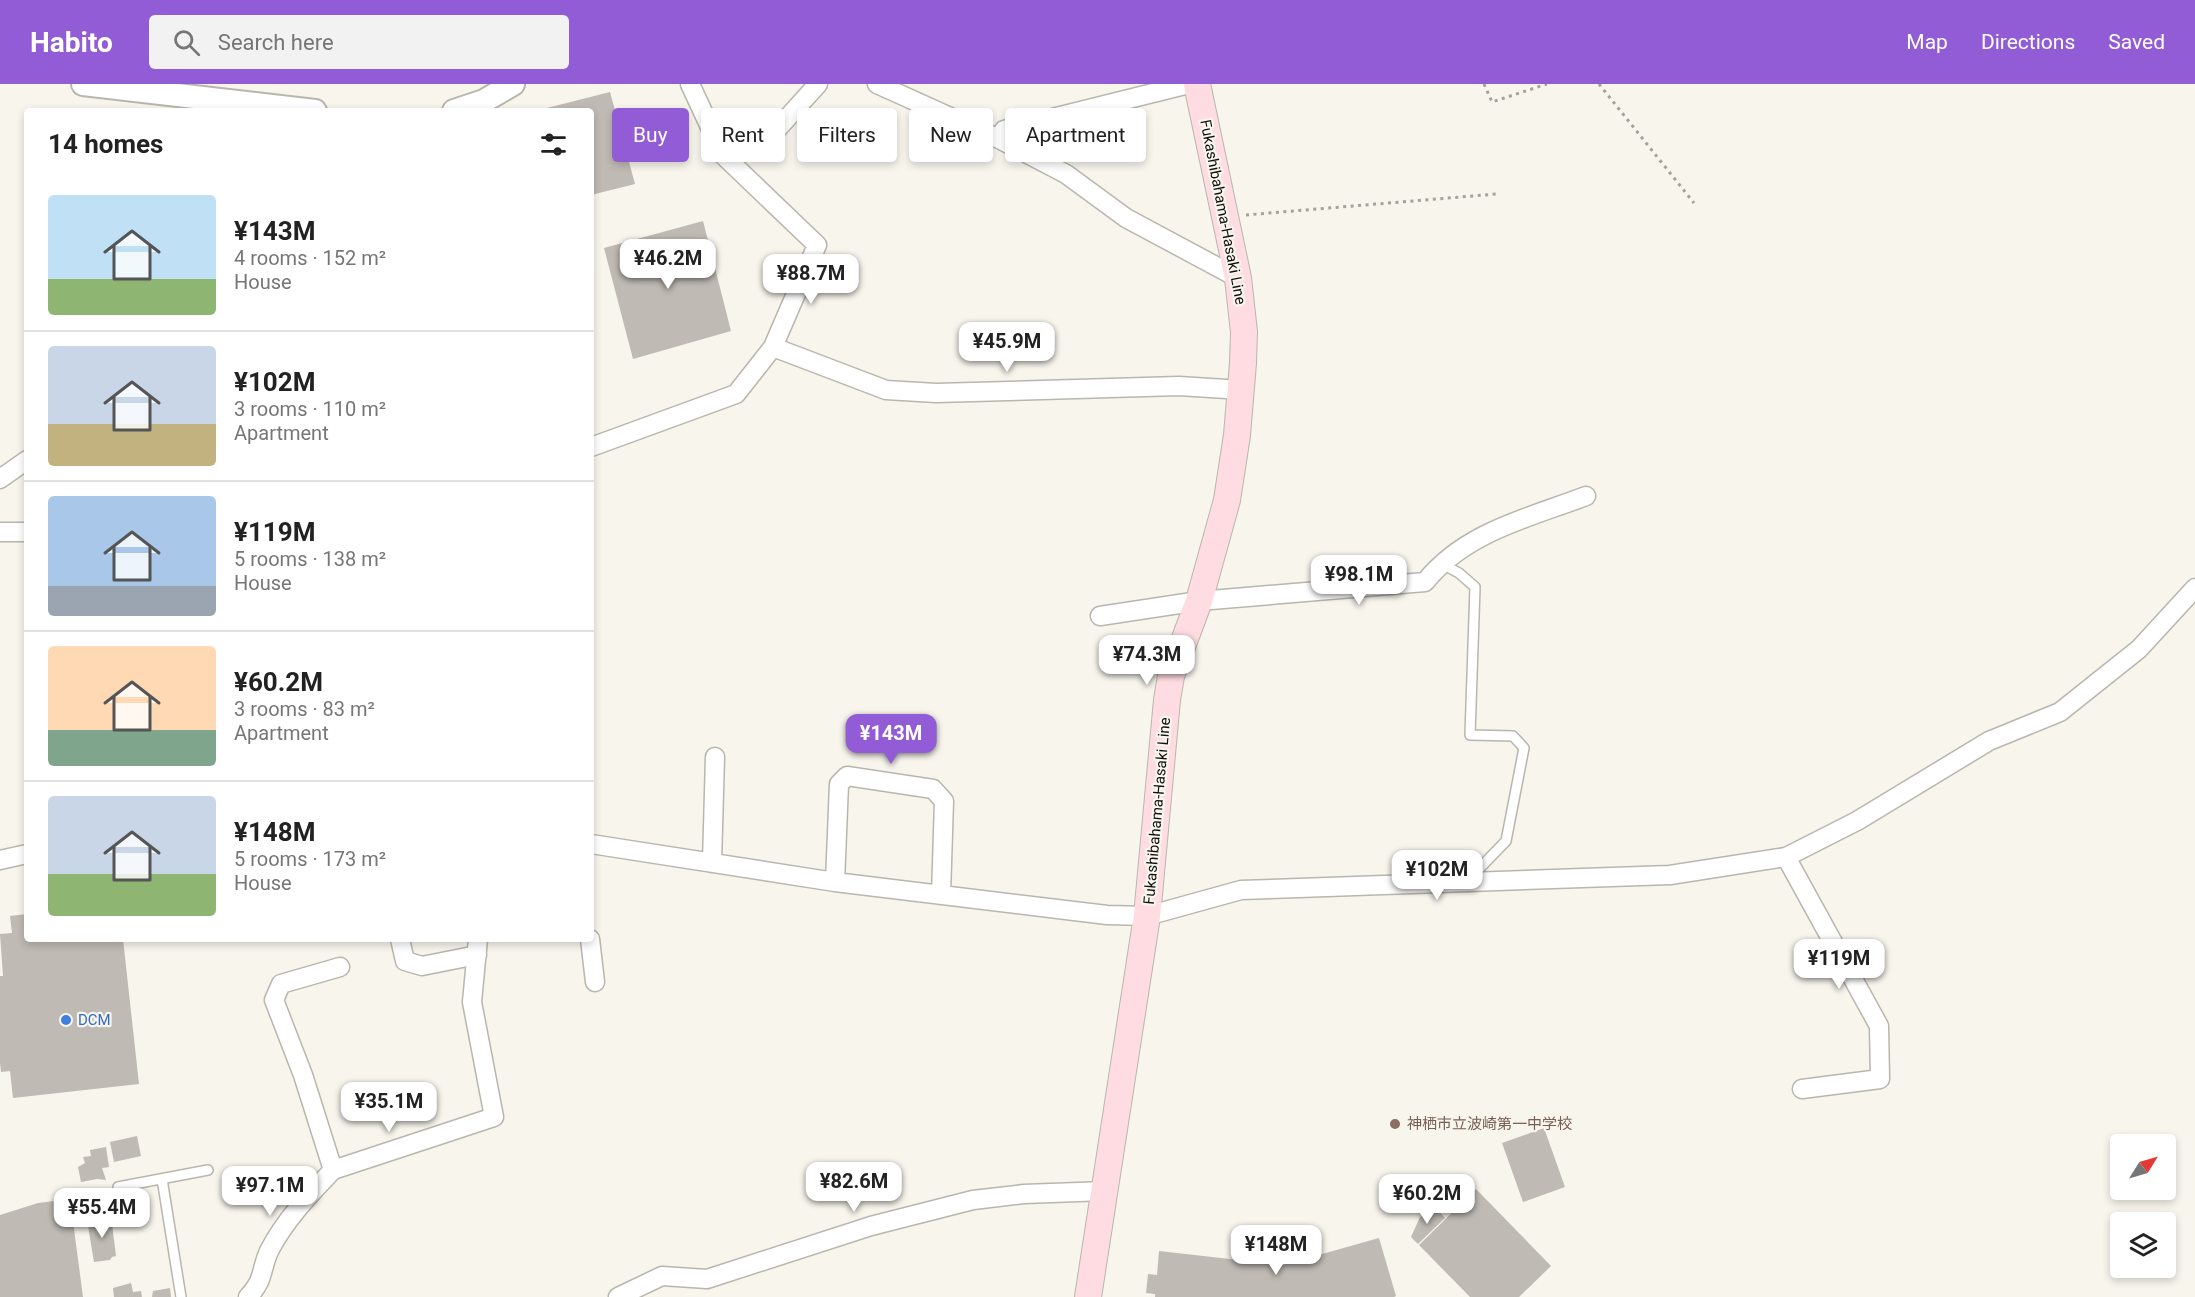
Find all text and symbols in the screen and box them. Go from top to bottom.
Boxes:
search box [149,15,569,69]
text: Habito [30,26,113,59]
icon: search [170,26,203,59]
text: Search here [218,30,334,55]
text: Map [1906,30,1948,54]
text: Directions [1981,30,2075,54]
text: Saved [2108,30,2165,54]
chip: Buy [612,108,689,162]
chip: Rent [701,108,785,162]
chip: Filters [797,108,897,162]
chip: New [909,108,993,162]
chip: Apartment [1005,108,1146,162]
street label: Fukashibahama-Hasaki Line [1196,118,1250,306]
icon: filters [537,128,570,161]
text: 14 homes [48,129,163,159]
text: ¥143M [234,216,315,246]
icon: home [96,219,168,291]
pin: ¥46.2M [619,239,717,290]
text: 4 rooms · 152 m² [234,246,386,270]
text: ¥46.2M [634,246,702,270]
pin: ¥88.7M [762,254,860,305]
text: ¥88.7M [777,261,845,285]
text: House [234,270,292,294]
pin: ¥45.9M [958,322,1056,373]
text: ¥45.9M [973,329,1041,353]
text: ¥102M [234,367,315,397]
icon: home [96,370,168,442]
text: 3 rooms · 110 m² [234,397,386,421]
text: Apartment [234,421,329,445]
text: ¥119M [234,517,315,547]
icon: home [96,520,168,592]
text: 5 rooms · 138 m² [234,547,386,571]
pin: ¥98.1M [1310,555,1408,606]
text: ¥98.1M [1325,562,1393,586]
text: House [234,571,292,595]
pin: ¥74.3M [1098,635,1196,686]
text: ¥74.3M [1113,642,1181,666]
text: ¥60.2M [234,667,323,697]
icon: home [96,670,168,742]
text: 3 rooms · 83 m² [234,697,375,721]
pin: ¥143M [849,714,933,765]
street label: Fukashibahama-Hasaki Line [1140,717,1174,905]
text: Apartment [234,721,329,745]
text: ¥143M [860,721,922,745]
text: ¥148M [234,817,315,847]
icon: home [96,820,168,892]
text: 5 rooms · 173 m² [234,847,386,871]
pin: ¥102M [1395,850,1479,901]
text: ¥102M [1406,857,1468,881]
text: House [234,871,292,895]
pin: ¥119M [1797,939,1881,990]
text: ¥119M [1808,946,1870,970]
place label: DCM [78,1011,111,1029]
marker: DCM [59,1013,73,1027]
pin: ¥35.1M [340,1082,438,1133]
text: ¥35.1M [355,1089,423,1113]
place label: 神栖市立波崎第一中学校 [1407,1115,1572,1133]
marker: 神栖市立波崎第一中学校 [1388,1117,1402,1131]
north arrow [2110,1134,2176,1200]
map controls [2110,1134,2176,1278]
pin: ¥82.6M [805,1162,903,1213]
pin: ¥97.1M [221,1166,319,1217]
text: ¥82.6M [820,1169,888,1193]
text: ¥97.1M [236,1173,304,1197]
pin: ¥60.2M [1378,1174,1476,1225]
text: ¥60.2M [1393,1181,1461,1205]
pin: ¥55.4M [53,1188,151,1239]
text: ¥55.4M [68,1195,136,1219]
button: layers [2110,1212,2176,1278]
pin: ¥148M [1234,1225,1318,1276]
text: ¥148M [1245,1232,1307,1256]

